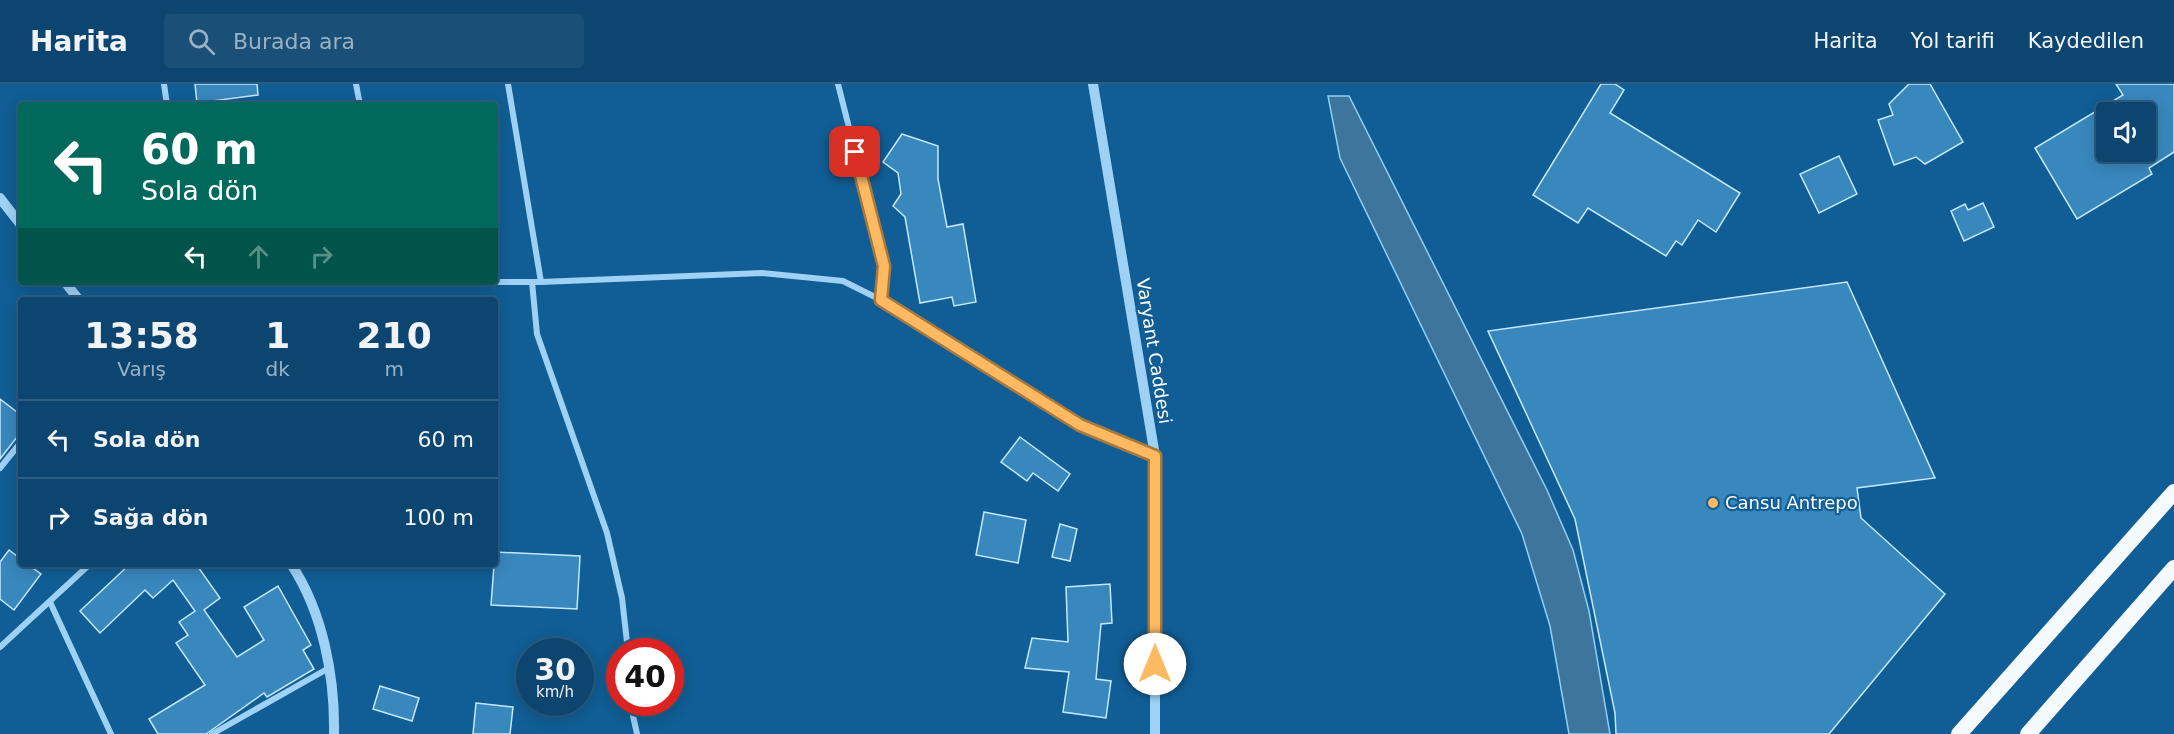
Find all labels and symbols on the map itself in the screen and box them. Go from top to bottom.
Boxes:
pin [829,126,880,177]
street label: Varyant Caddesi [1133,277,1176,425]
place label: Cansu Antrepo [1725,492,1858,513]
marker: Cansu Antrepo [1706,496,1720,510]
position arrow [1123,632,1187,696]
speed limit sign: 40 [606,638,684,716]

